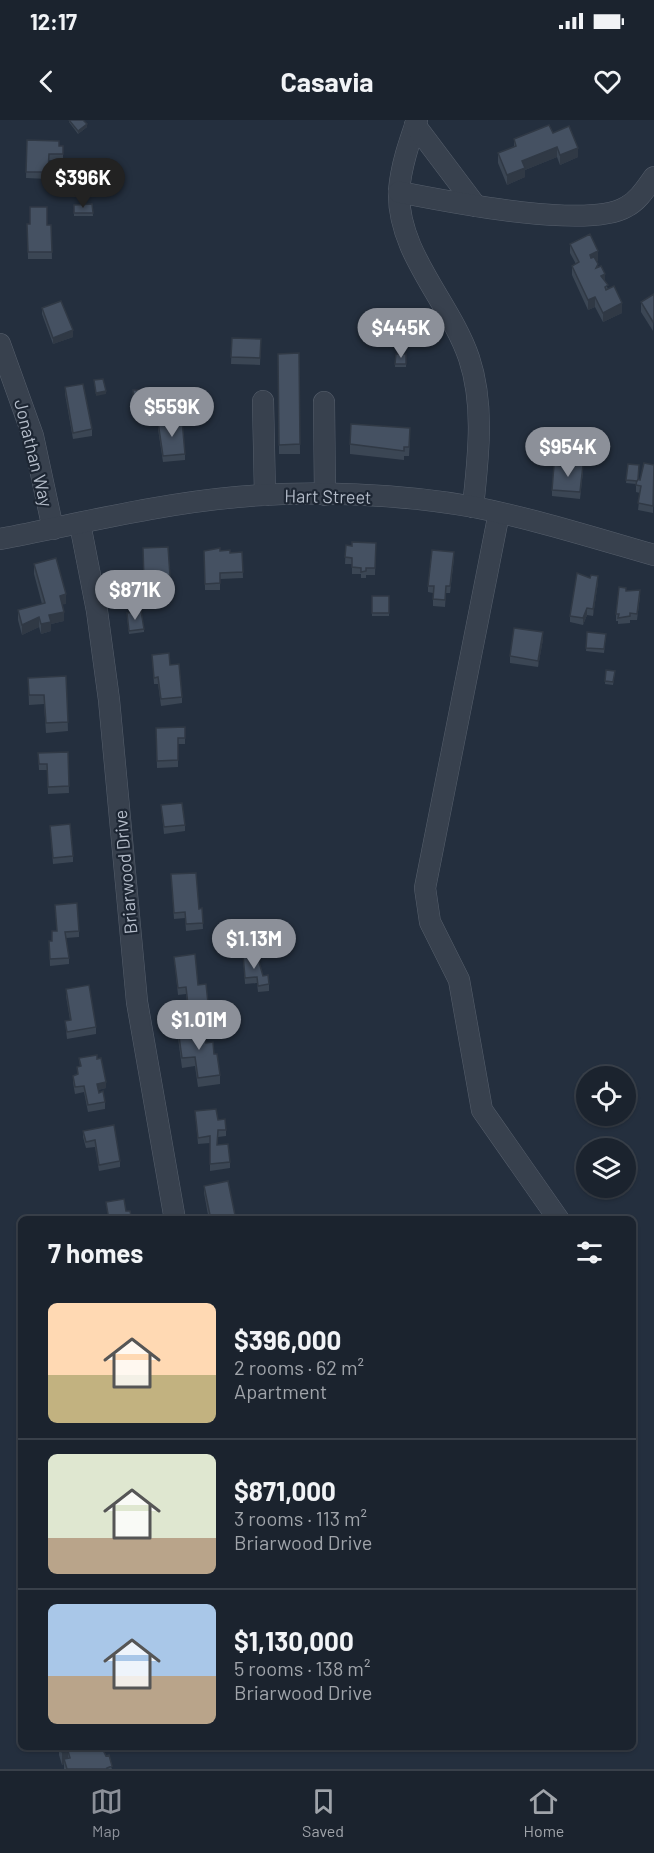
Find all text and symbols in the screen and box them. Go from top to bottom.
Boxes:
text: 12:17 [30,8,77,34]
icon: back [30,65,63,98]
text: Casavia [280,65,374,97]
icon: heart [591,65,624,98]
pin: $396K [41,158,125,209]
text: $396K [55,165,111,189]
pin: $445K [359,308,443,359]
text: $445K [372,315,430,339]
pin: $559K [130,387,214,438]
text: $559K [144,394,200,418]
street label: Jonathan Way [10,397,58,509]
pin: $954K [526,427,610,478]
text: $954K [539,434,597,458]
street label: Hart Street [284,484,372,508]
pin: $871K [93,570,177,621]
text: $871K [109,577,161,601]
street label: Briarwood Drive [109,809,141,935]
pin: $1.13M [205,919,303,970]
text: $1.13M [226,926,282,950]
pin: $1.01M [150,1000,248,1051]
text: $1.01M [171,1007,227,1031]
map controls [576,1066,636,1198]
button: locate [576,1066,636,1126]
button: layers [576,1138,636,1198]
icon: filters [573,1236,606,1269]
text: 7 homes [48,1237,143,1268]
text: $396,000 [234,1324,341,1355]
icon: home [96,1327,168,1399]
text: 2 rooms · 62 m² [234,1355,364,1379]
text: Apartment [234,1379,327,1403]
text: $871,000 [234,1475,336,1506]
icon: home [96,1478,168,1550]
text: 3 rooms · 113 m² [234,1506,367,1530]
text: Briarwood Drive [234,1530,372,1554]
text: $1,130,000 [234,1625,354,1656]
icon: home [96,1628,168,1700]
text: 5 rooms · 138 m² [234,1656,370,1680]
text: Briarwood Drive [234,1680,372,1704]
tab: Map [90,1785,123,1840]
tab: Saved [302,1785,344,1840]
tab: Home [523,1785,564,1840]

